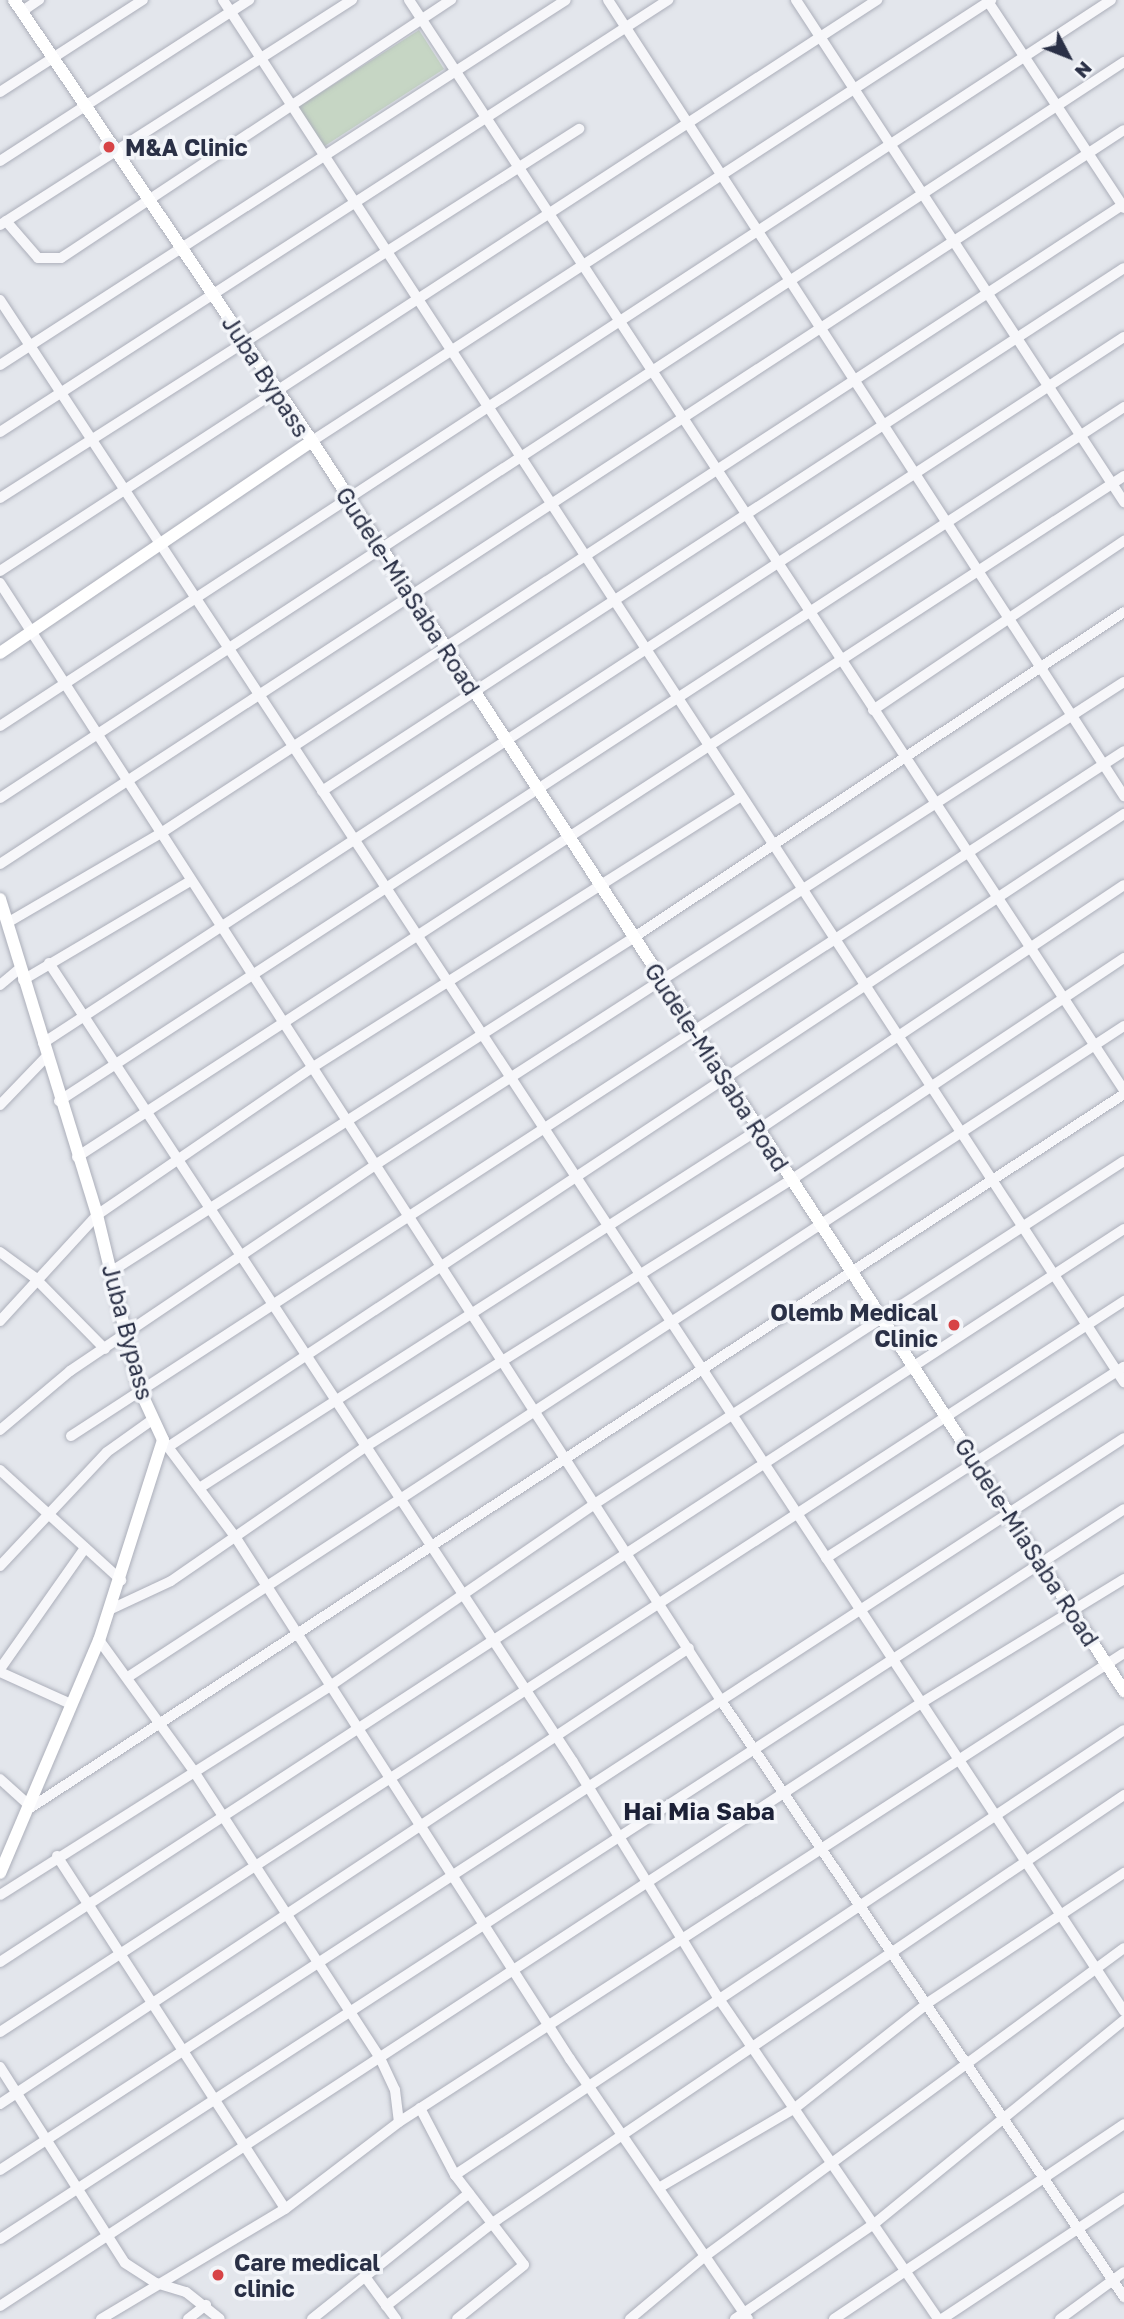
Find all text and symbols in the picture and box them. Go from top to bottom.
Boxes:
north arrow [1033,21,1103,91]
text: N [1071,57,1097,83]
place label: M&A Clinic [125,133,248,161]
marker: M&A Clinic [99,137,119,157]
street label: Juba Bypass [217,310,315,442]
street label: Gudele-MiaSaba Road [330,482,486,700]
street label: Gudele-MiaSaba Road [639,958,795,1176]
street label: Juba Bypass [97,1261,159,1403]
place label: Olemb Medical Clinic [770,1298,938,1352]
marker: Olemb Medical Clinic [944,1315,964,1335]
street label: Gudele-MiaSaba Road [949,1433,1105,1651]
district label: Hai Mia Saba [623,1797,775,1825]
place label: Care medical clinic [234,2248,380,2302]
marker: Care medical clinic [208,2265,228,2285]

